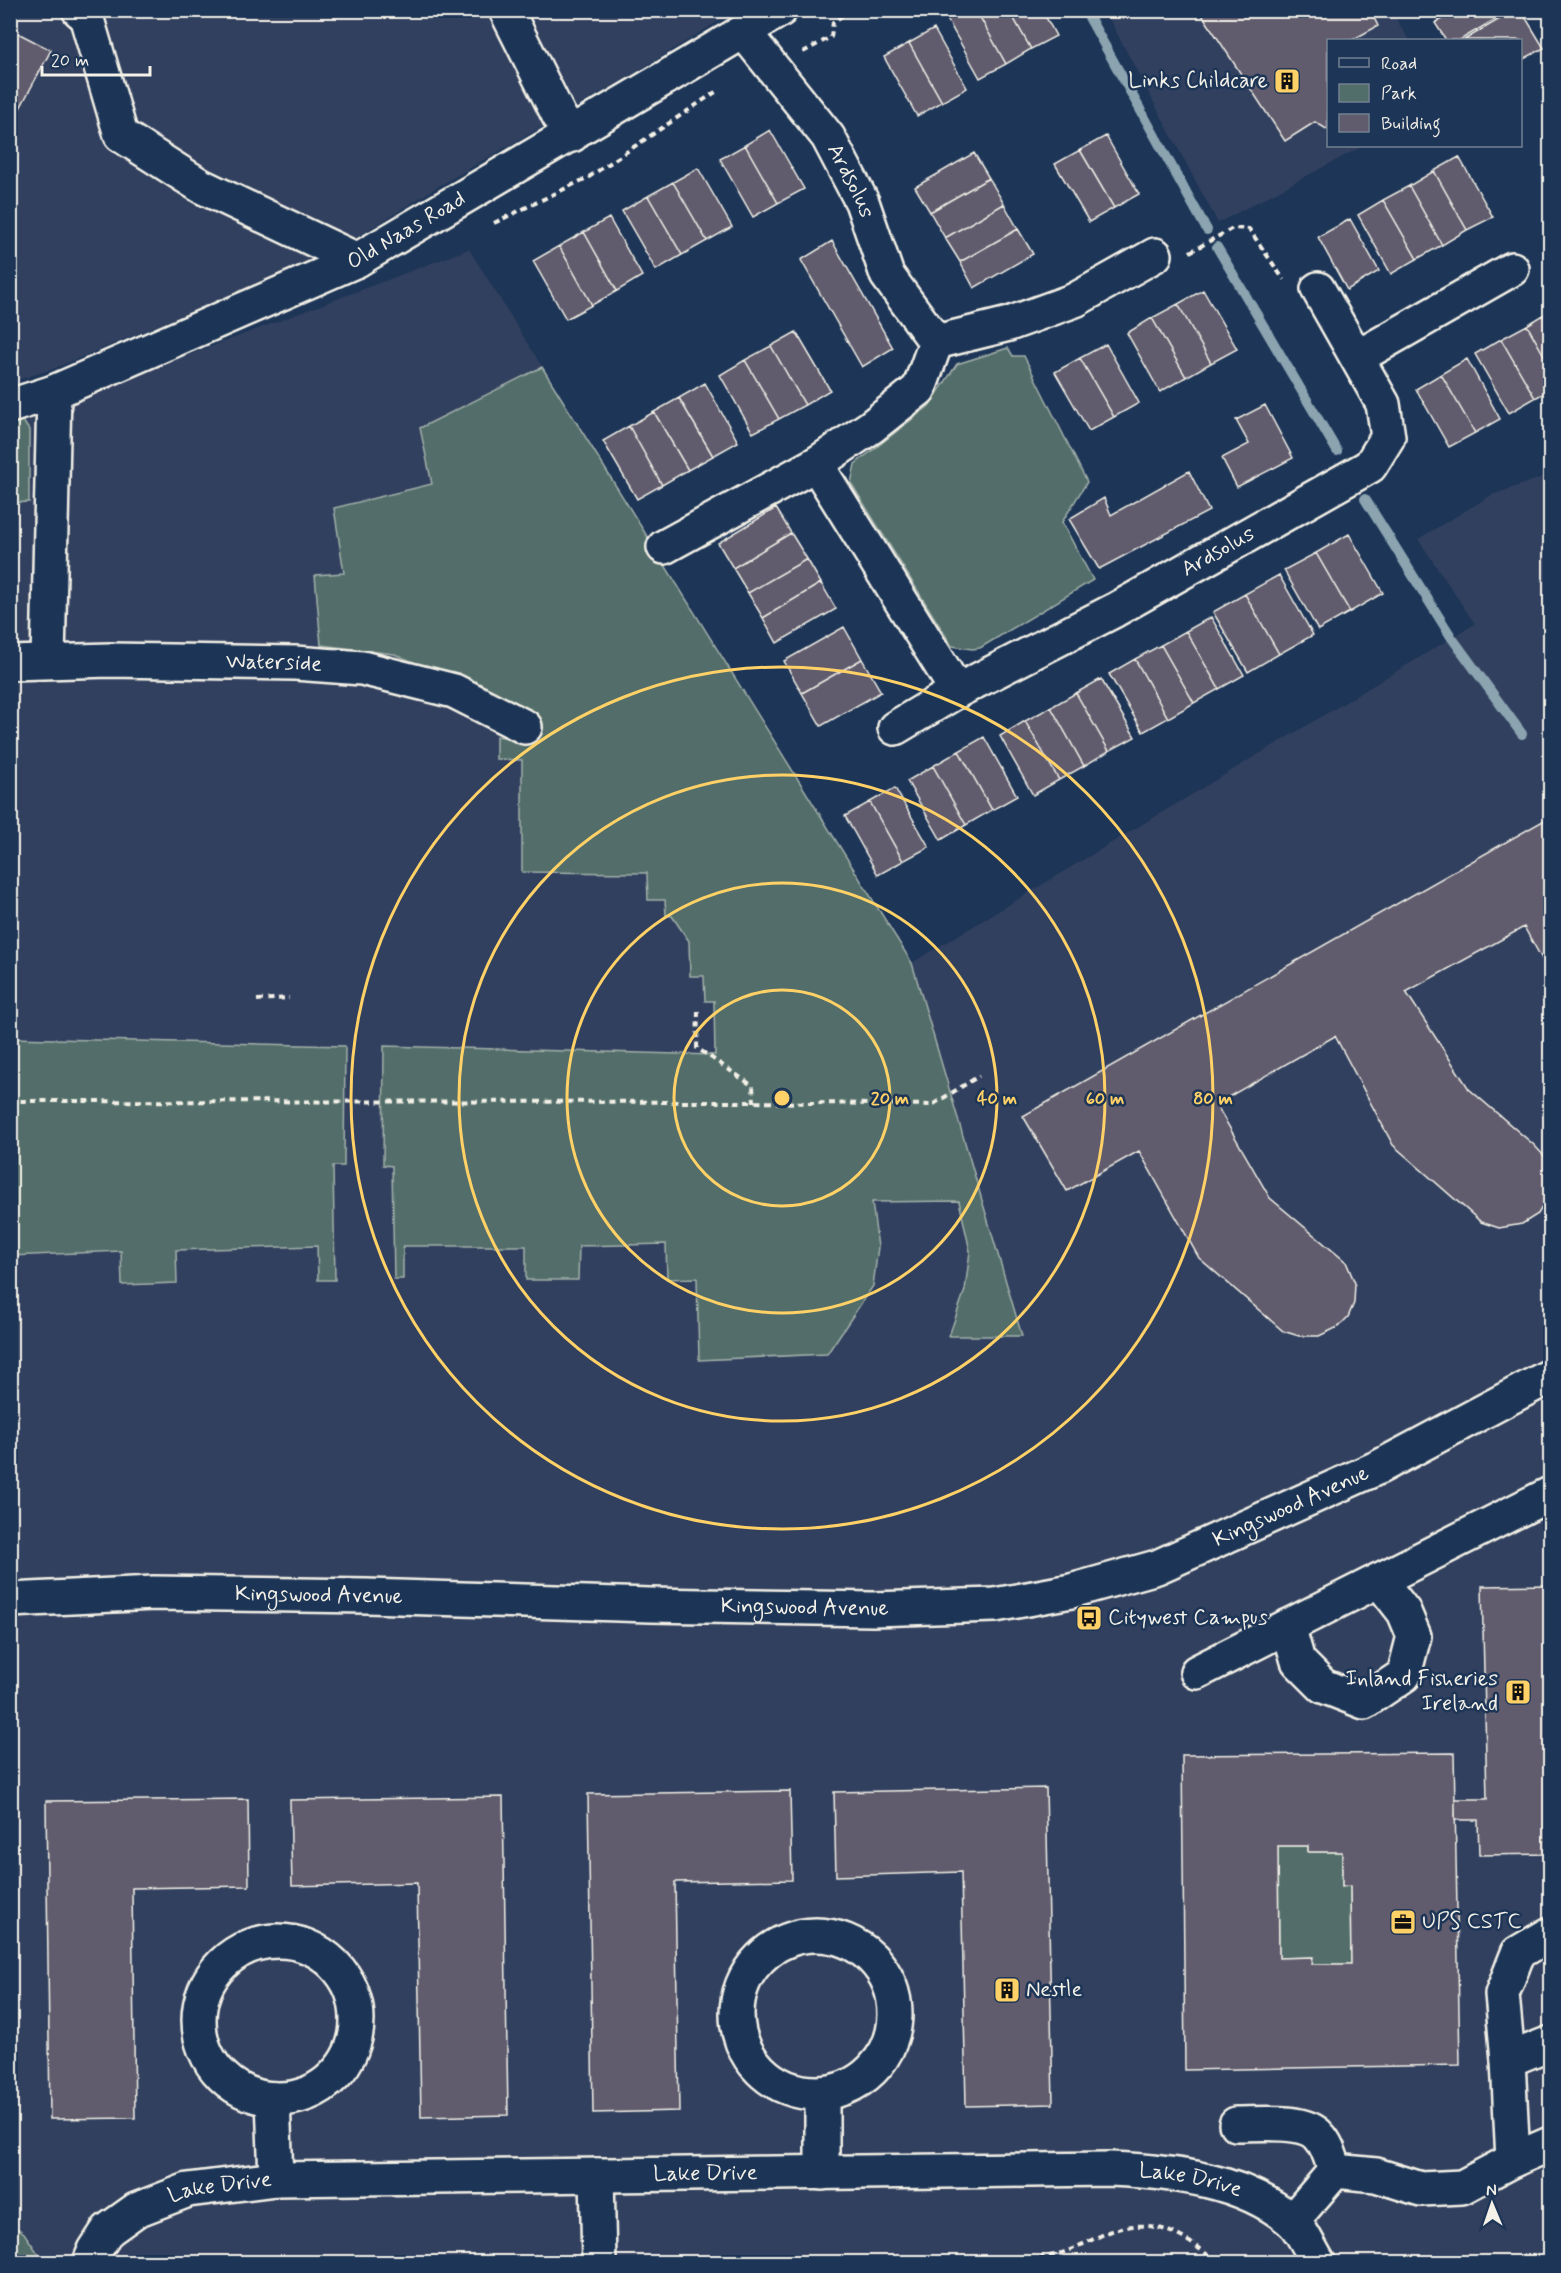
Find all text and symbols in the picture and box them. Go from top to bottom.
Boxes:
scale bar [42,39,150,77]
legend [1327,39,1522,147]
text: 20 m [51,49,89,73]
text: Road [1381,52,1417,76]
building icon: Links Childcare [1272,66,1302,96]
place label: Links Childcare [1128,67,1268,95]
text: Park [1381,82,1417,106]
text: Building [1381,112,1441,138]
street label: Ardsolus [820,139,881,222]
street label: Old Naas Road [343,185,471,276]
street label: Ardsolus [1177,520,1260,584]
street label: Waterside [226,648,323,679]
text: 20 m [871,1087,909,1111]
text: 40 m [977,1087,1017,1111]
text: 60 m [1086,1087,1124,1111]
text: 80 m [1193,1087,1233,1111]
centre of rings [772,1088,792,1108]
street label: Kingswood Avenue [1209,1459,1373,1554]
street label: Kingswood Avenue [235,1580,403,1612]
street label: Kingswood Avenue [720,1592,889,1624]
bus stop icon: Citywest Campus [1074,1603,1104,1633]
place label: Citywest Campus [1108,1604,1268,1632]
place label: Inland Fisheries Ireland [1346,1665,1498,1718]
building icon: Inland Fisheries Ireland [1503,1677,1533,1707]
office icon: UPS CSTC [1388,1907,1418,1937]
place label: UPS CSTC [1422,1908,1521,1936]
building icon: Nestle [992,1975,1022,2005]
place label: Nestle [1026,1976,1083,2004]
street label: Lake Drive [1138,2157,1246,2204]
street label: Lake Drive [653,2159,758,2188]
street label: Lake Drive [164,2166,273,2210]
north arrow [1462,2174,1522,2234]
text: N [1486,2180,1497,2201]

